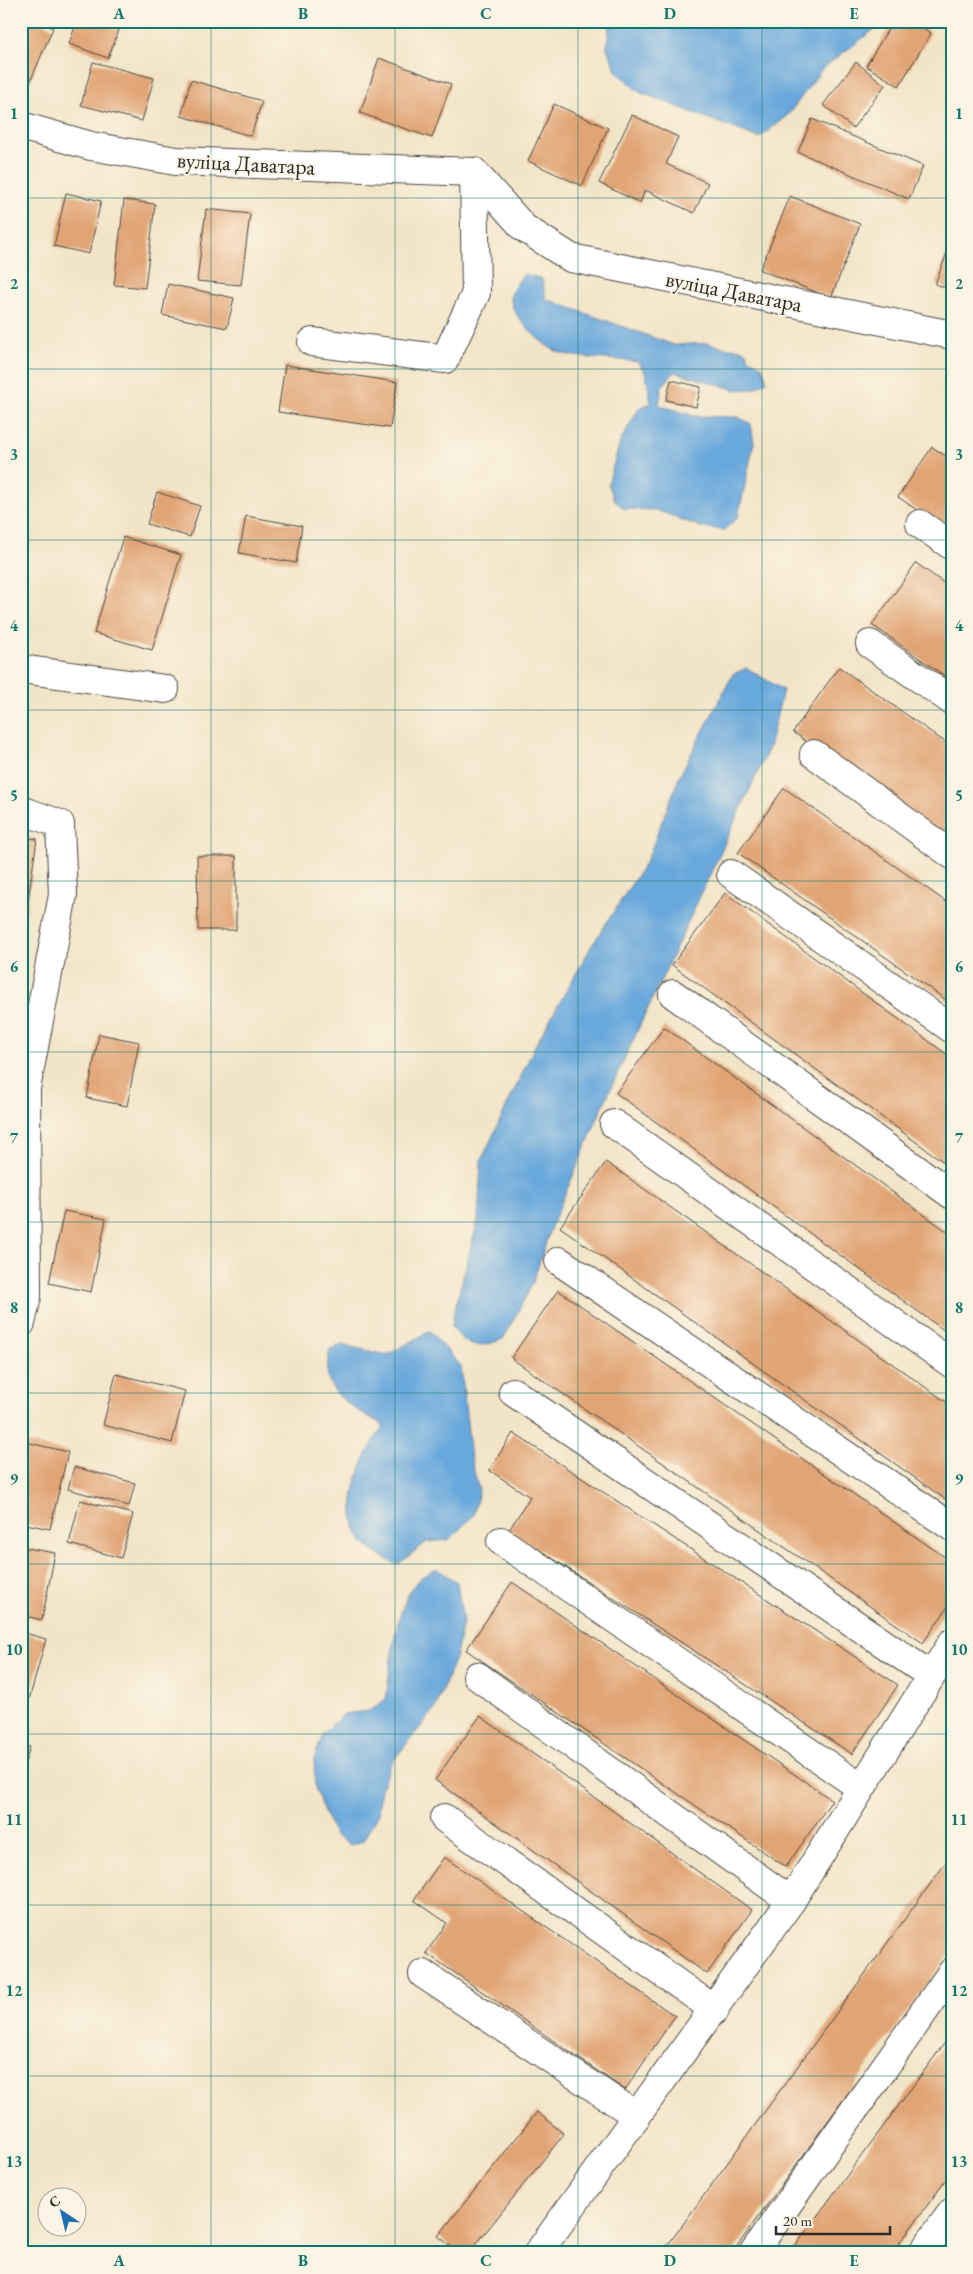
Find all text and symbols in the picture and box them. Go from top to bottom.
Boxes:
text: A [112,3,125,24]
text: B [298,3,308,24]
text: C [480,3,492,24]
text: D [664,3,676,24]
text: E [849,3,859,24]
text: 1 [10,103,18,124]
text: 1 [955,103,963,124]
street label: вуліца Даватара [176,145,316,182]
street label: вуліца Даватара [663,264,805,319]
text: 2 [10,273,19,294]
text: 2 [955,273,964,294]
text: 3 [10,444,18,465]
text: 3 [955,444,963,465]
text: 4 [10,615,19,636]
text: 4 [955,615,964,636]
text: 5 [10,785,18,806]
text: 5 [955,785,963,806]
text: 6 [10,956,19,977]
text: 6 [955,956,964,977]
text: 7 [10,1127,19,1148]
text: 7 [955,1127,964,1148]
text: 8 [10,1297,18,1318]
text: 8 [955,1297,963,1318]
text: 9 [10,1468,19,1489]
text: 9 [955,1468,964,1489]
text: 10 [6,1639,23,1660]
text: 10 [951,1639,968,1660]
text: 11 [6,1809,22,1830]
text: 11 [951,1809,967,1830]
text: 12 [6,1980,23,2001]
text: 12 [951,1980,968,2001]
text: 13 [6,2151,22,2172]
text: 13 [951,2151,967,2172]
north arrow [38,2186,88,2236]
text: С [45,2191,64,2212]
scale bar [776,2204,889,2236]
text: 20 m [783,2211,812,2230]
text: A [112,2250,125,2271]
text: B [298,2250,308,2271]
text: C [480,2250,492,2271]
text: D [664,2250,676,2271]
text: E [849,2250,859,2271]

